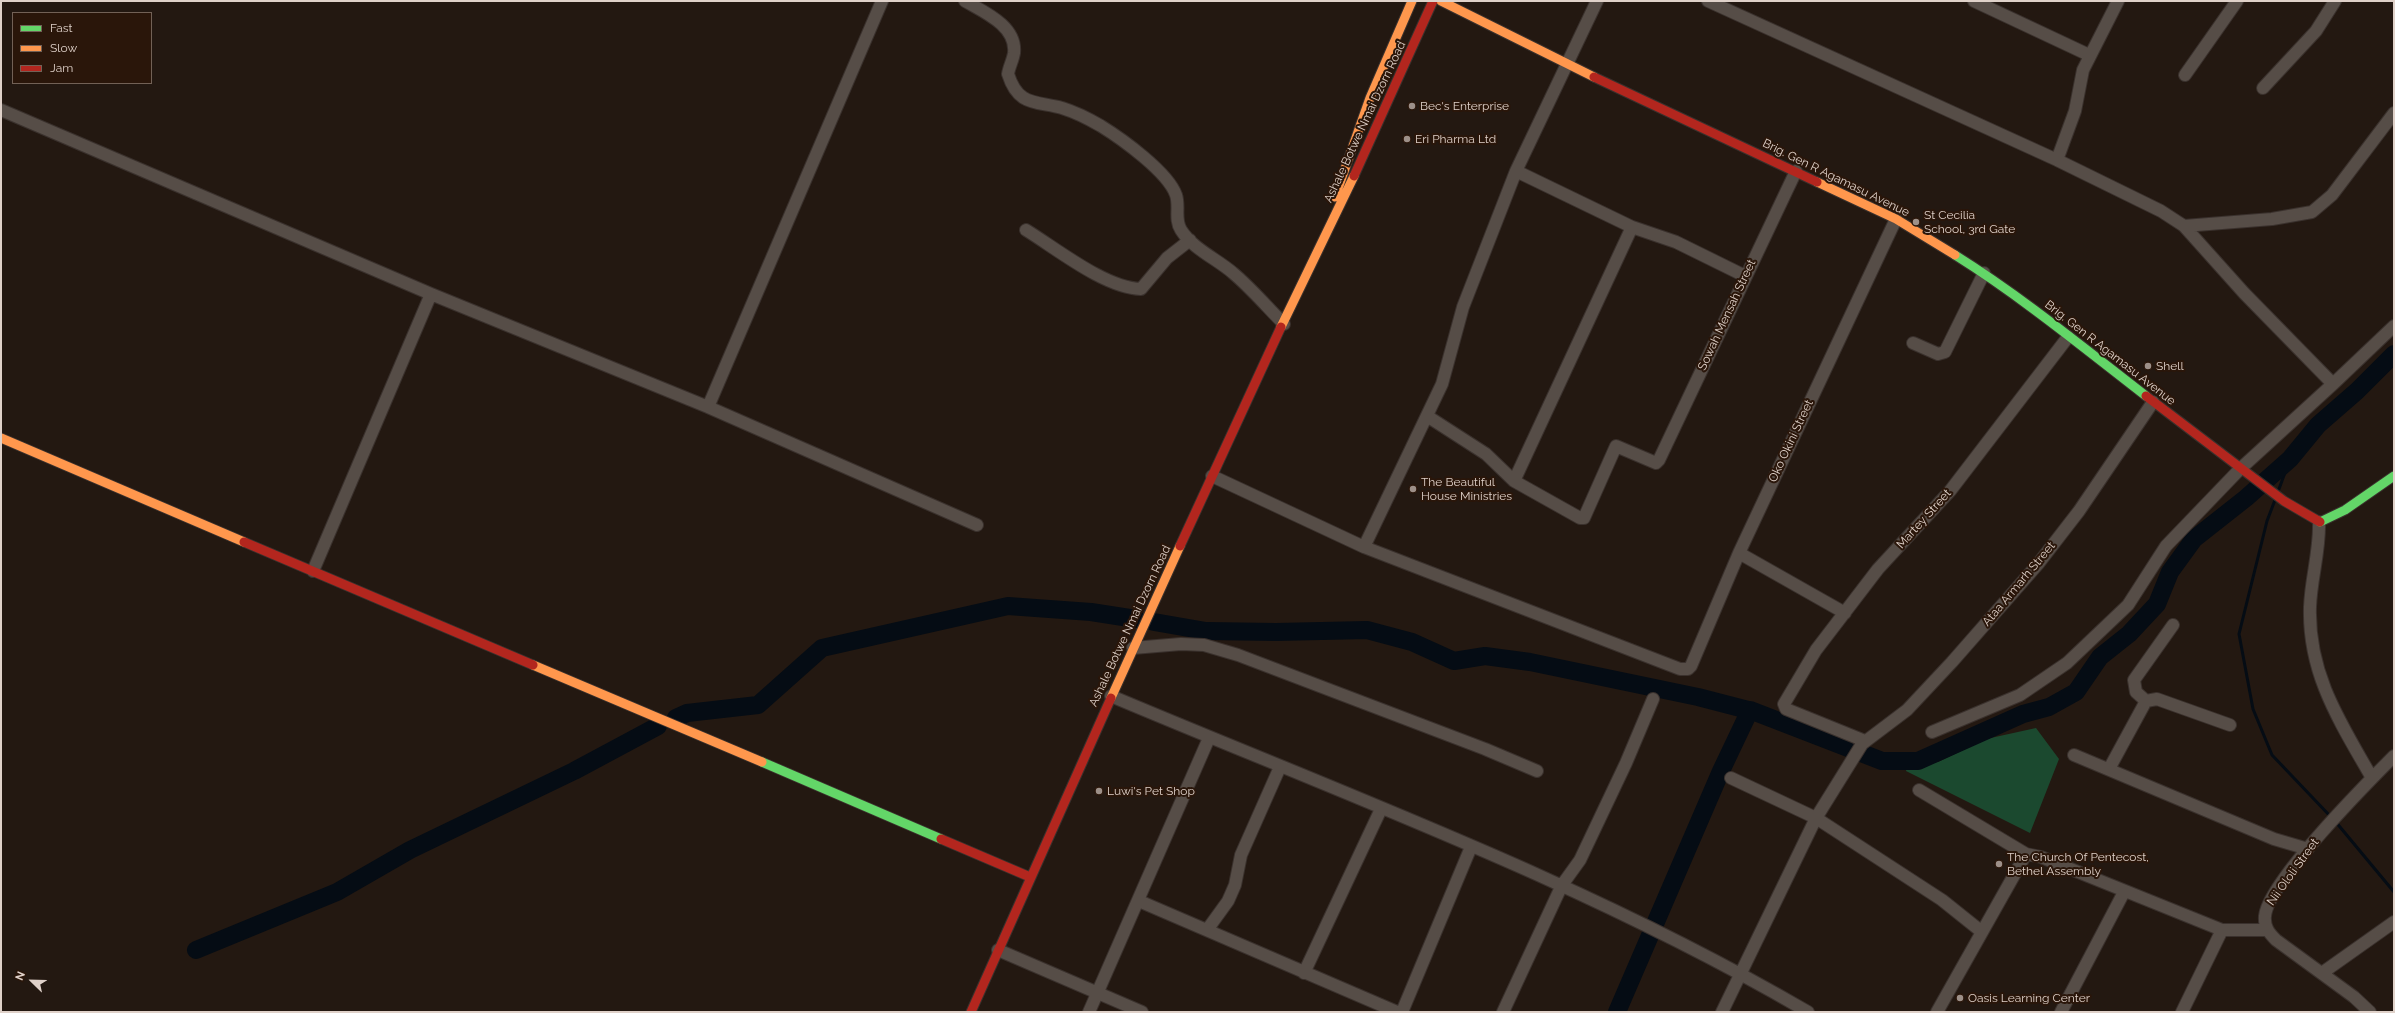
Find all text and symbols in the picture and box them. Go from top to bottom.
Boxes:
legend [12,12,152,84]
text: Fast [50,21,73,35]
street label: Ashale Botwe Nmai Dzorn Road [1321,39,1409,205]
text: Slow [50,41,77,55]
text: Jam [50,61,73,75]
place label: Bec's Enterprise [1420,99,1509,113]
marker: Bec's Enterprise [1407,101,1417,111]
place label: Eri Pharma Ltd [1415,132,1496,146]
marker: Eri Pharma Ltd [1402,134,1412,144]
street label: Brig. Gen R Agamasu Avenue [1760,136,1912,220]
place label: St Cecilia School, 3rd Gate [1924,208,2015,236]
marker: St Cecilia School, 3rd Gate [1911,217,1921,227]
street label: Sowah Mensah Street [1695,257,1759,373]
street label: Brig. Gen R Agamasu Avenue [2042,298,2178,408]
place label: Shell [2156,359,2184,373]
marker: Shell [2143,361,2153,371]
street label: Oko Okini Street [1766,398,1816,484]
place label: The Beautiful House Ministries [1421,475,1512,503]
marker: The Beautiful House Ministries [1408,484,1418,494]
street label: Martey Street [1894,486,1954,552]
street label: Ataa Armarh Street [1980,539,2058,629]
street label: Ashale Botwe Nmai Dzorn Road [1086,543,1174,709]
place label: Luwi's Pet Shop [1107,784,1195,798]
marker: Luwi's Pet Shop [1094,786,1104,796]
street label: Nii Ololi Street [2264,836,2322,908]
place label: The Church Of Pentecost, Bethel Assembly [2007,850,2149,878]
marker: The Church Of Pentecost, Bethel Assembly [1994,859,2004,869]
north arrow [12,961,52,1001]
text: N [13,970,28,983]
place label: Oasis Learning Center [1968,991,2090,1005]
marker: Oasis Learning Center [1955,993,1965,1003]

